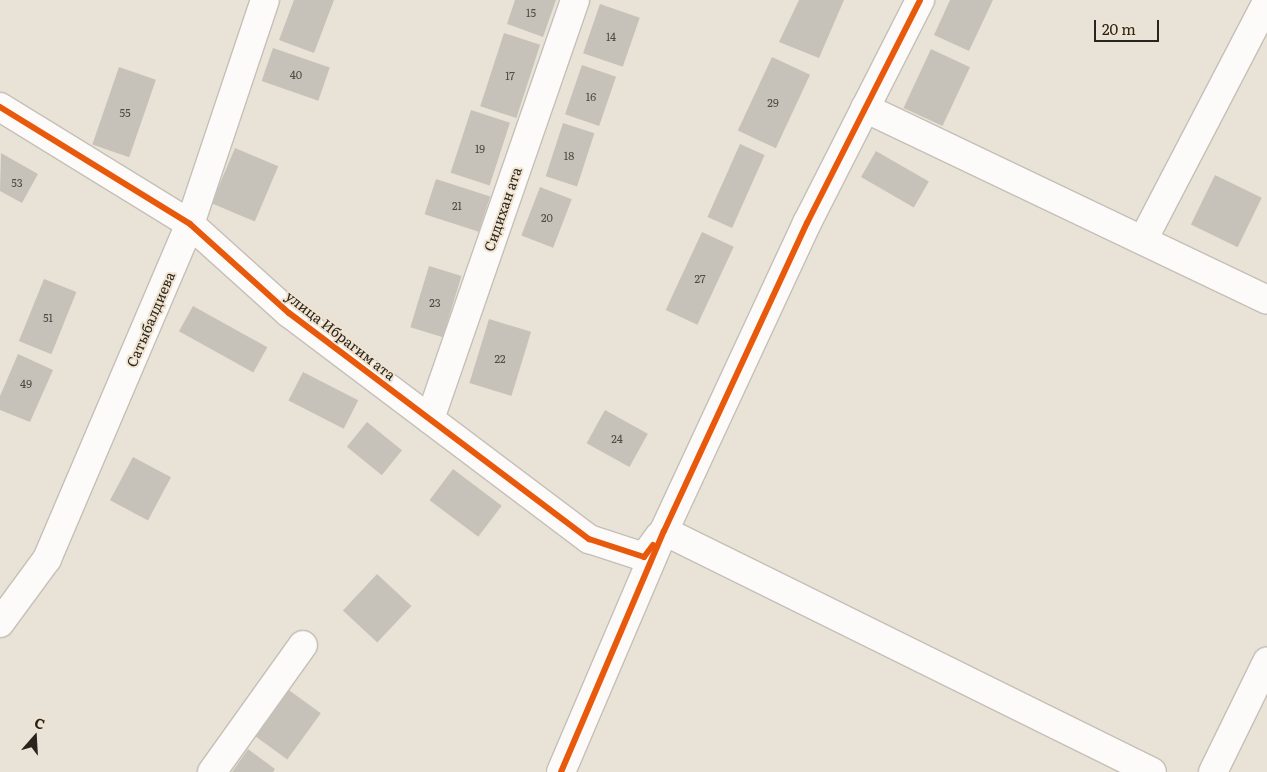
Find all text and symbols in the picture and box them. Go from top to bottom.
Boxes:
house number: 15 [526,5,536,19]
scale bar [1097,10,1162,42]
text: 20 m [1102,17,1136,40]
house number: 14 [606,29,616,43]
house number: 40 [290,67,302,81]
house number: 17 [505,68,515,82]
house number: 16 [586,89,596,103]
house number: 29 [767,95,779,109]
house number: 55 [119,105,131,119]
house number: 19 [475,141,485,155]
house number: 18 [564,148,574,162]
street label: Сидихан ата [480,165,524,253]
house number: 53 [11,175,23,189]
house number: 21 [452,198,462,212]
house number: 20 [541,210,553,224]
street label: Сатыбалдиева [122,269,178,369]
house number: 27 [694,271,706,285]
street label: улица Ибрагим ата [283,287,399,383]
house number: 23 [429,295,441,309]
house number: 51 [43,310,53,324]
house number: 22 [494,351,506,365]
house number: 49 [20,376,32,390]
house number: 24 [611,431,623,445]
north arrow [10,712,60,762]
text: С [32,712,48,734]

